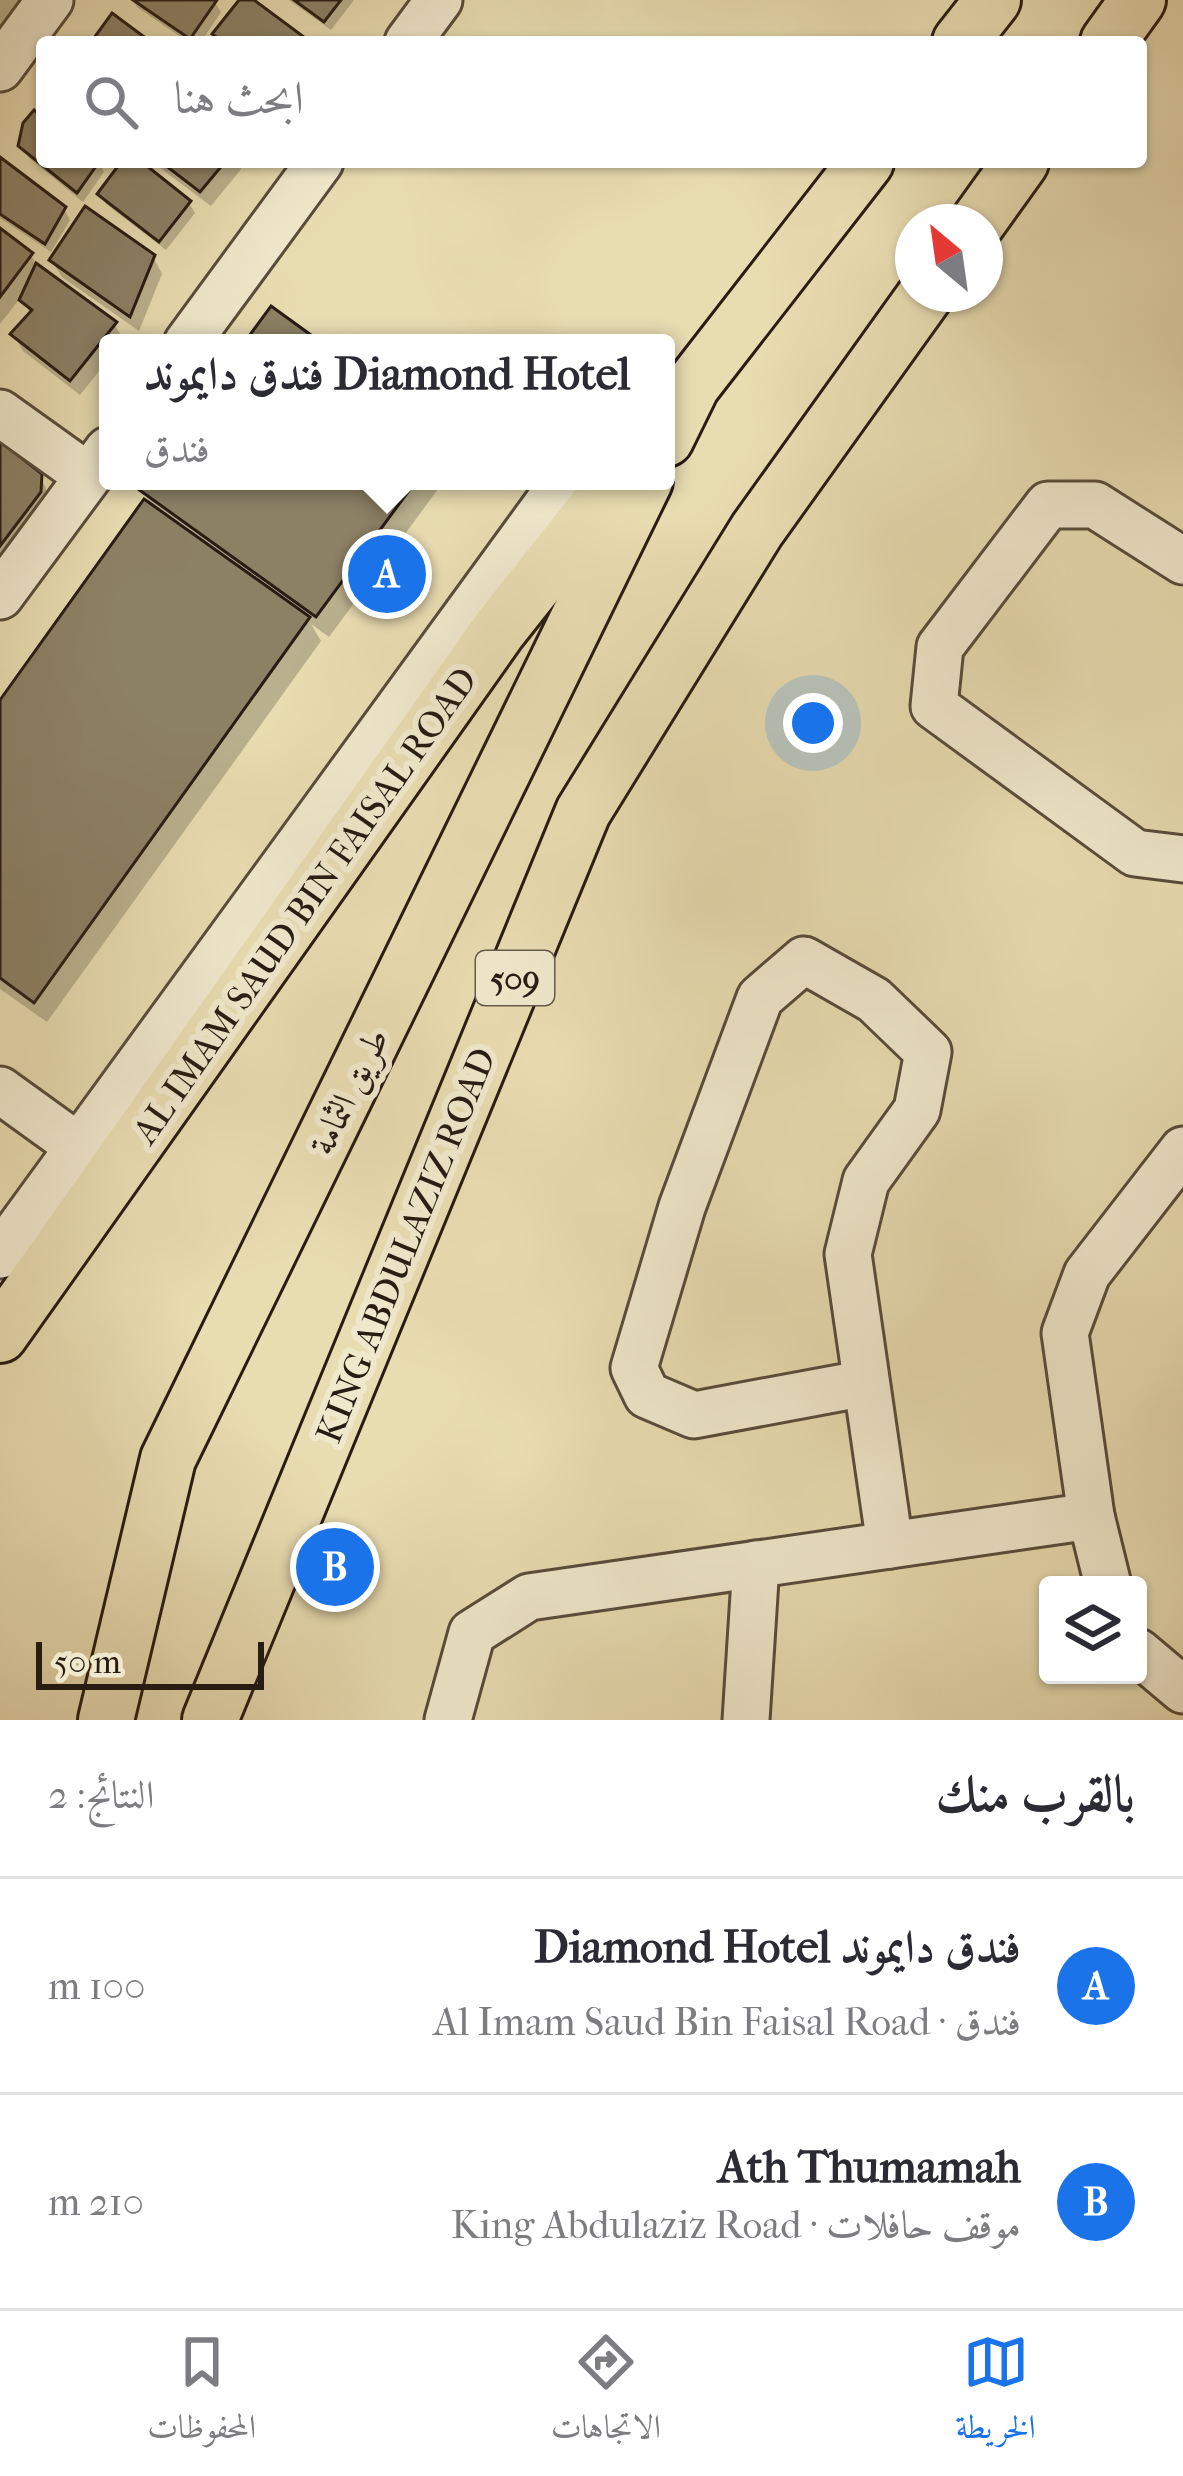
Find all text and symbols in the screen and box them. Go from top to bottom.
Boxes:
search box [36,36,1147,168]
icon: search [78,69,144,135]
text: ابحث هنا [174,72,304,125]
north arrow [895,204,1003,312]
popup [99,334,675,490]
text: فندق دايموند Diamond Hotel [144,348,630,401]
text: فندق [144,426,210,472]
pin: A [348,529,426,619]
street label: AL IMAM SAUD BIN FAISAL ROAD [123,660,486,1153]
your location [783,693,843,753]
road number: 509 [476,951,554,1005]
street label: طريق الثمامة [300,1021,399,1162]
street label: KING ABDULAZIZ ROAD [307,1042,504,1449]
pin: B [296,1522,374,1612]
map controls [1039,1576,1147,1684]
button: layers [1039,1576,1147,1684]
scale bar [36,1636,264,1689]
text: 50 m [54,1643,121,1682]
text: بالقرب منك [936,1764,1135,1824]
text: النتائج: 2 [48,1772,154,1818]
text: فندق دايموند Diamond Hotel [534,1921,1021,1974]
text: 100 m [48,1963,146,2009]
text: A [1083,1963,1109,2009]
text: فندق · Al Imam Saud Bin Faisal Road [433,1999,1021,2045]
text: Ath Thumamah [718,2141,1021,2194]
text: 210 m [48,2179,144,2225]
text: B [1083,2179,1109,2225]
text: موقف حافلات · King Abdulaziz Road [451,2202,1021,2248]
tab: المحفوظات [147,2329,256,2459]
tab: الاتجاهات [551,2329,661,2459]
tab: الخريطة [955,2329,1036,2459]

